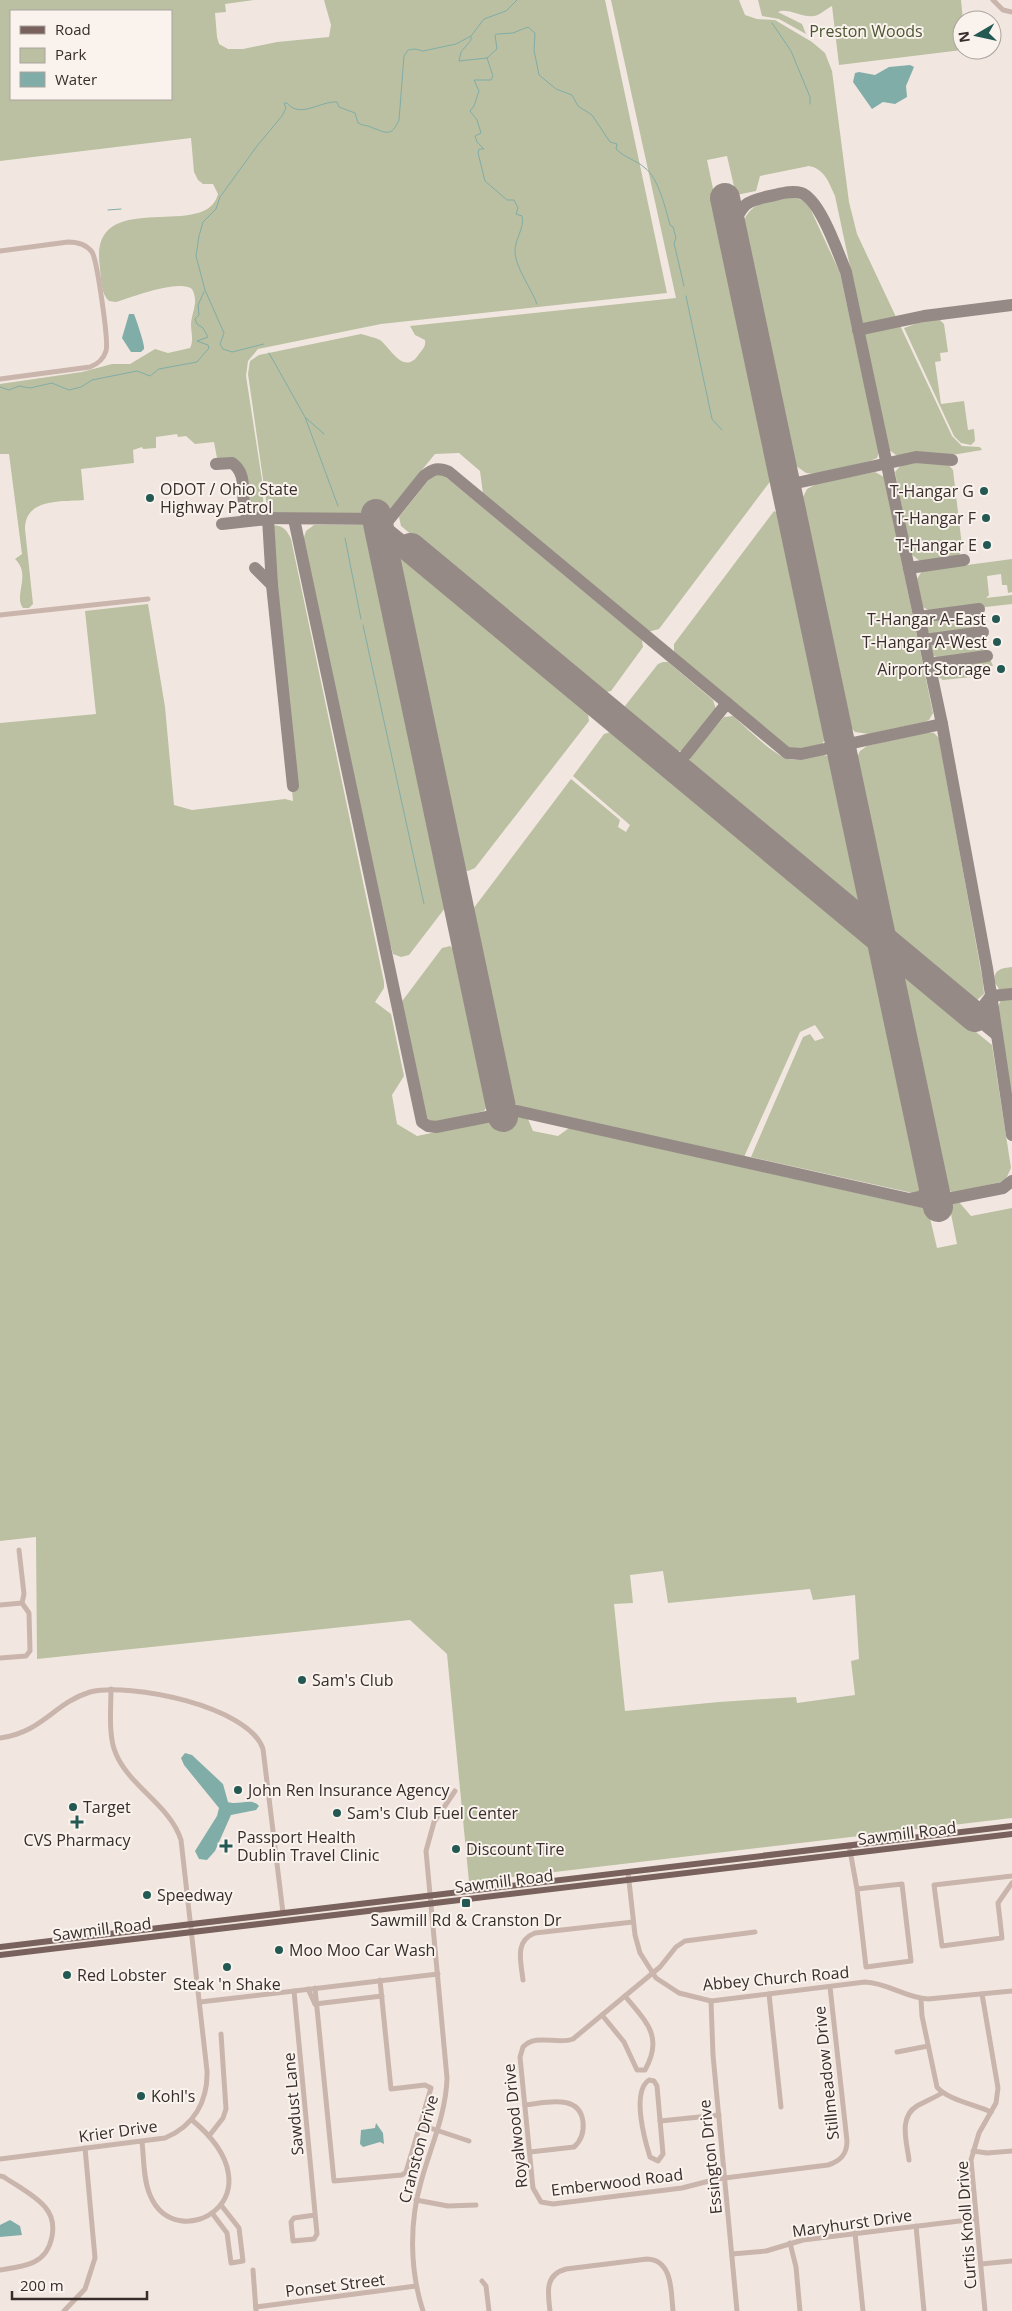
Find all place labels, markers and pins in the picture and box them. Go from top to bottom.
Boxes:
place label: ODOT / Ohio State Highway Patrol [160,478,298,518]
place label: T-Hangar G [890,480,974,502]
marker: T-Hangar G [978,485,990,497]
marker: ODOT / Ohio State Highway Patrol [144,492,156,504]
place label: T-Hangar F [895,507,976,529]
marker: T-Hangar F [980,512,992,524]
place label: T-Hangar E [895,534,977,556]
marker: T-Hangar E [981,539,993,551]
place label: T-Hangar A-East [867,608,986,630]
marker: T-Hangar A-East [990,613,1002,625]
place label: T-Hangar A-West [862,631,987,653]
marker: T-Hangar A-West [991,636,1003,648]
place label: Airport Storage [877,658,991,680]
marker: Airport Storage [995,663,1007,675]
place label: Sam's Club [312,1669,393,1691]
marker: Sam's Club [296,1674,308,1686]
place label: John Ren Insurance Agency [246,1779,451,1801]
marker: John Ren Insurance Agency [232,1784,244,1796]
place label: Target [83,1796,131,1818]
marker: Target [67,1801,79,1813]
place label: Sam's Club Fuel Center [347,1802,518,1824]
marker: Sam's Club Fuel Center [331,1807,343,1819]
marker: CVS Pharmacy [71,1816,83,1828]
place label: Passport Health Dublin Travel Clinic [237,1826,380,1866]
place label: CVS Pharmacy [24,1829,131,1851]
place label: Discount Tire [466,1838,564,1860]
marker: Passport Health Dublin Travel Clinic [219,1839,233,1853]
marker: Discount Tire [450,1843,462,1855]
place label: Speedway [157,1884,234,1906]
marker: Speedway [141,1889,153,1901]
marker: Sawmill Rd & Cranston Dr [460,1897,472,1909]
place label: Sawmill Rd & Cranston Dr [370,1909,562,1931]
place label: Moo Moo Car Wash [289,1939,435,1961]
marker: Moo Moo Car Wash [273,1944,285,1956]
marker: Steak 'n Shake [221,1961,233,1973]
place label: Red Lobster [77,1964,167,1986]
marker: Red Lobster [61,1969,73,1981]
place label: Steak 'n Shake [173,1973,281,1995]
place label: Kohl's [151,2085,195,2107]
marker: Kohl's [135,2090,147,2102]

